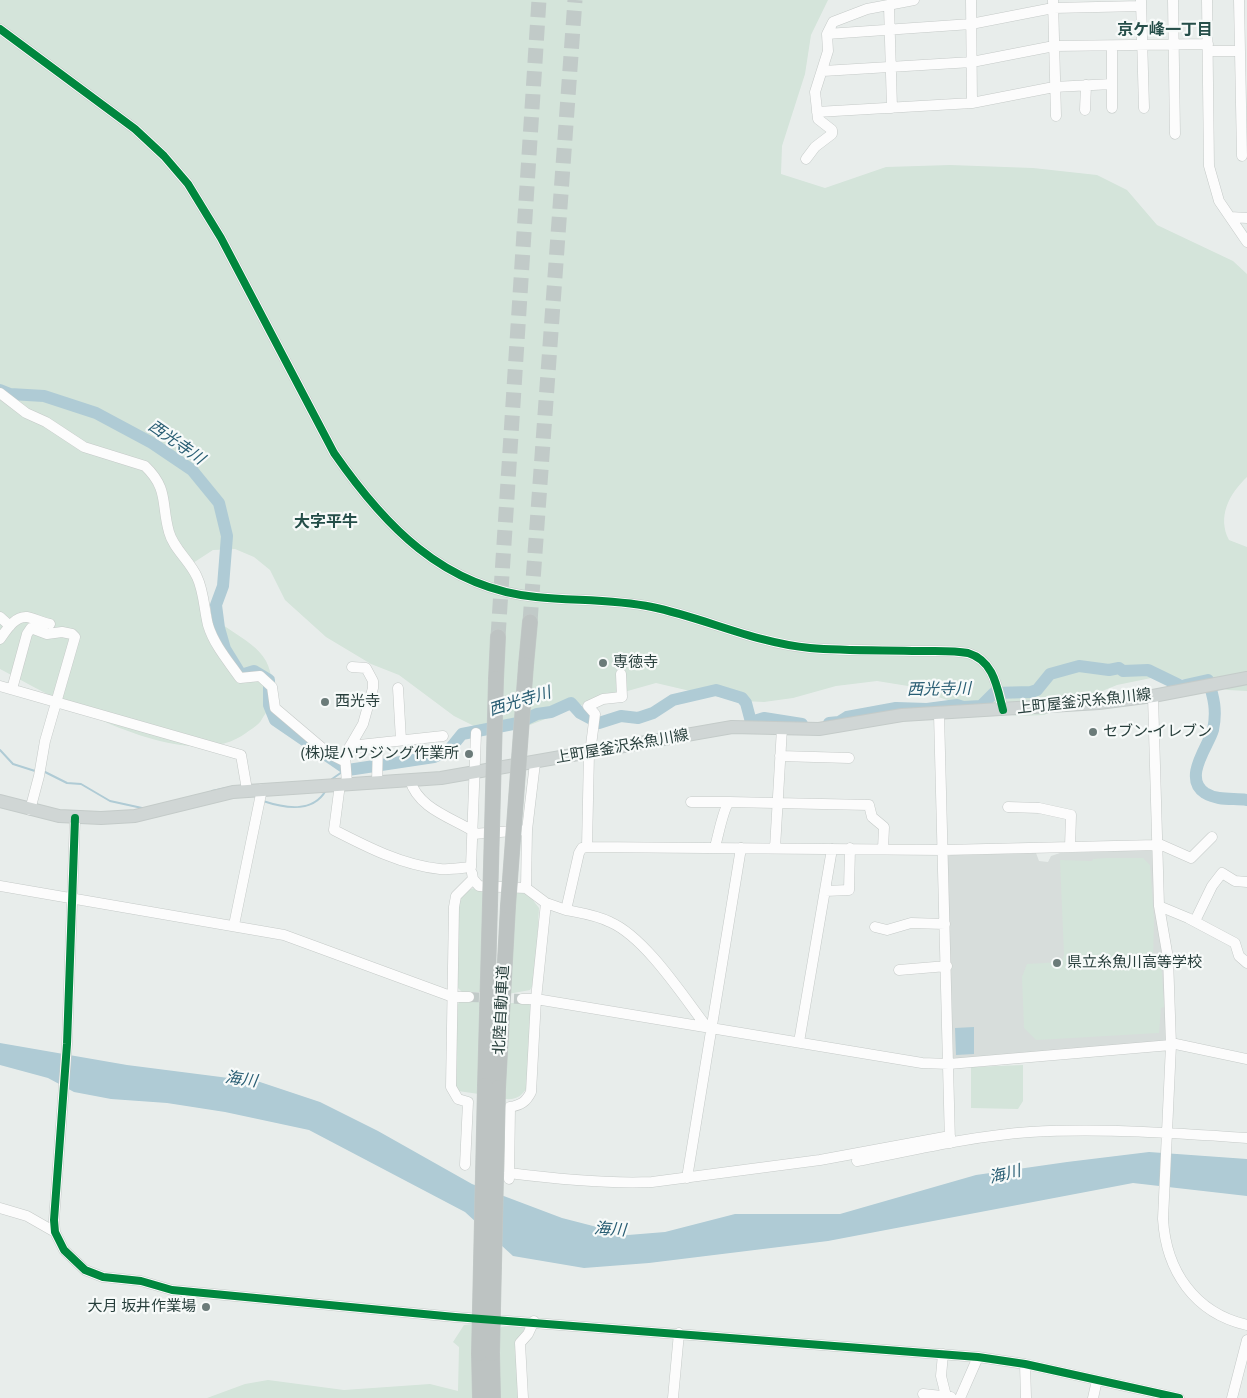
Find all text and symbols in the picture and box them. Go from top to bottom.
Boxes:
district label: 京ケ峰一丁目 [1117,21,1213,41]
water label: 西光寺川 [144,417,208,469]
district label: 大字平牛 [294,513,358,533]
place label: 専徳寺 [613,654,658,672]
marker: 専徳寺 [597,657,609,669]
water label: 西光寺川 [907,680,971,700]
water label: 西光寺川 [487,683,553,721]
street label: 上町屋釜沢糸魚川線 [1016,686,1152,718]
place label: 西光寺 [335,693,380,711]
marker: 西光寺 [319,696,331,708]
place label: セブン-イレブン [1103,723,1212,741]
street label: 上町屋釜沢糸魚川線 [554,726,690,768]
marker: セブン-イレブン [1087,726,1099,738]
place label: (株)堤ハウジング作業所 [301,745,459,763]
marker: (株)堤ハウジング作業所 [463,748,475,760]
place label: 県立糸魚川高等学校 [1067,954,1202,972]
marker: 県立糸魚川高等学校 [1051,957,1063,969]
street label: 北陸自動車道 [491,965,513,1055]
water label: 海川 [224,1068,258,1092]
water label: 海川 [987,1162,1023,1188]
water label: 海川 [593,1219,627,1241]
place label: 大月 坂井作業場 [88,1298,196,1316]
marker: 大月 坂井作業場 [200,1301,212,1313]

